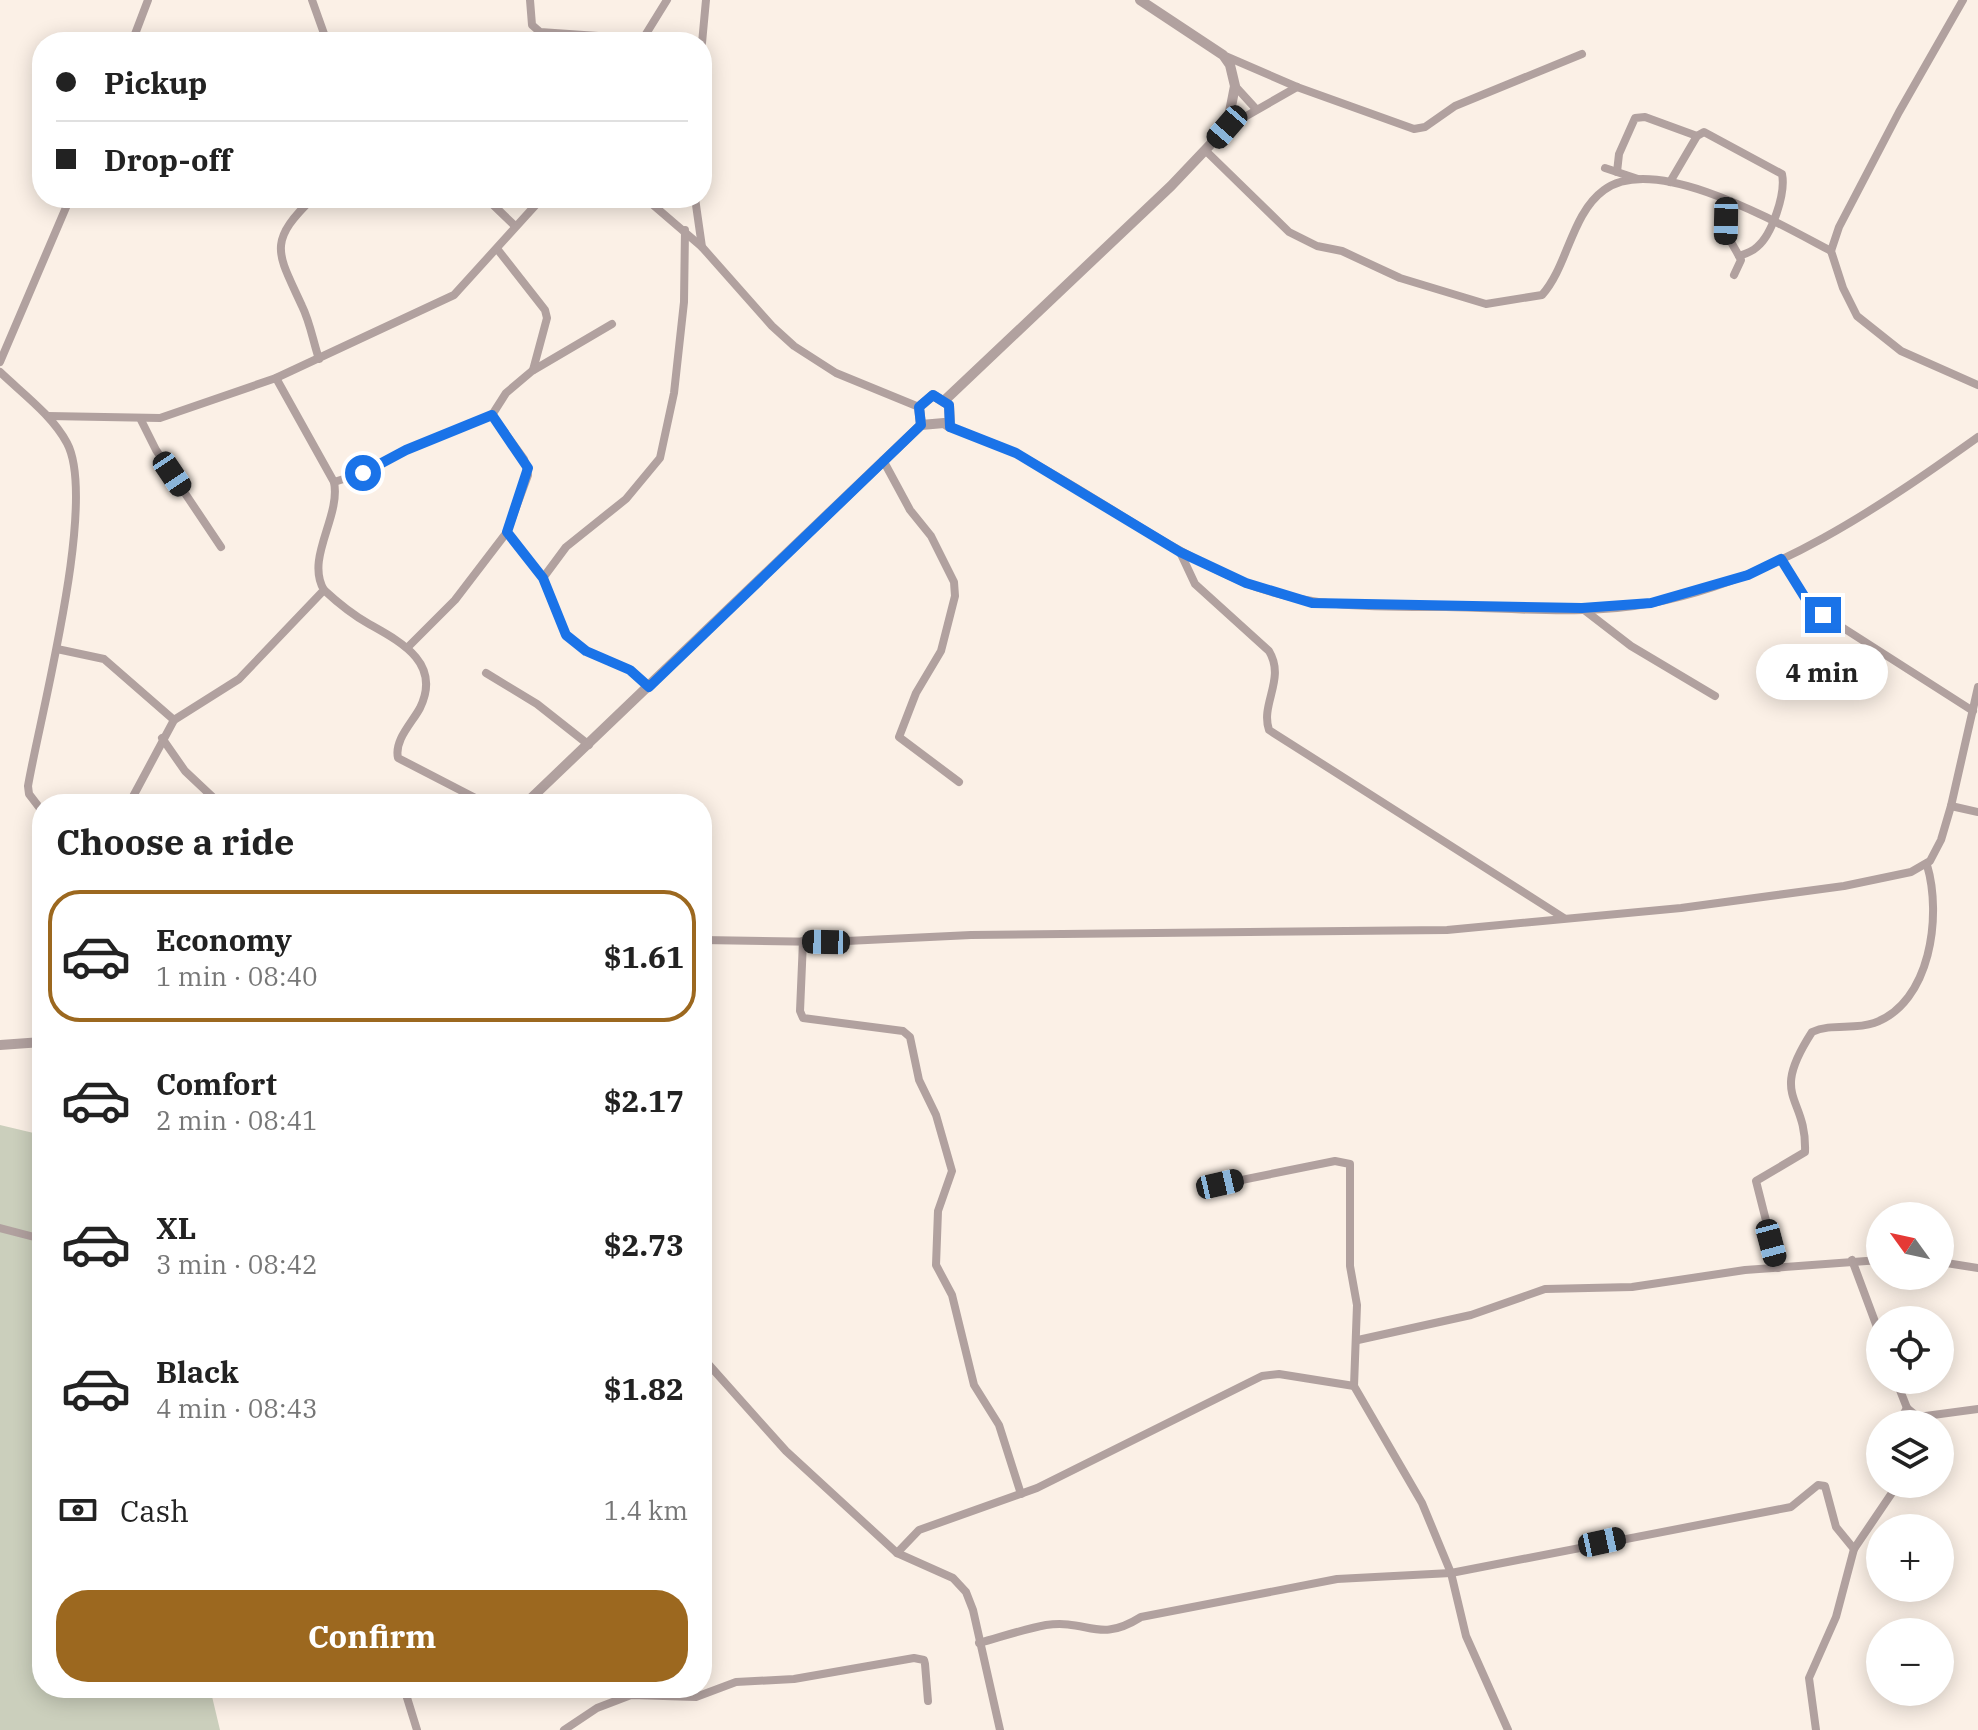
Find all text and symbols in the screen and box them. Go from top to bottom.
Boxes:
text: Pickup [104,63,207,102]
car [1202,101,1252,153]
text: Drop-off [104,140,232,179]
car [1714,197,1738,245]
car [149,447,195,501]
route start [345,455,381,491]
route end [1805,597,1841,633]
callout: 4 min [1757,643,1889,699]
text: 4 min [1786,655,1858,689]
text: Choose a ride [56,818,295,865]
icon: car [60,920,132,992]
text: Economy [156,920,292,959]
car [802,930,850,954]
text: $1.61 [604,937,684,976]
text: 1 min · 08:40 [156,959,318,993]
icon: car [60,1064,132,1136]
text: Comfort [156,1064,277,1103]
text: $2.17 [604,1081,684,1120]
text: 2 min · 08:41 [156,1103,318,1137]
car [1194,1167,1246,1201]
north arrow [1866,1202,1954,1290]
map controls [1866,1202,1954,1706]
icon: car [60,1208,132,1280]
text: XL [156,1208,196,1247]
car [1753,1217,1789,1269]
text: $2.73 [604,1225,684,1264]
text: 3 min · 08:42 [156,1247,318,1281]
button: locate [1866,1306,1954,1394]
icon: car [60,1352,132,1424]
text: Black [156,1352,239,1391]
text: $1.82 [604,1369,684,1408]
text: 4 min · 08:43 [156,1391,318,1425]
button: layers [1866,1410,1954,1498]
icon: cash [56,1488,100,1532]
text: Cash [120,1491,189,1530]
text: 1.4 km [604,1493,688,1527]
button: + [1866,1514,1954,1602]
car [1576,1525,1628,1559]
button: Confirm [56,1590,688,1682]
button: − [1866,1618,1954,1706]

